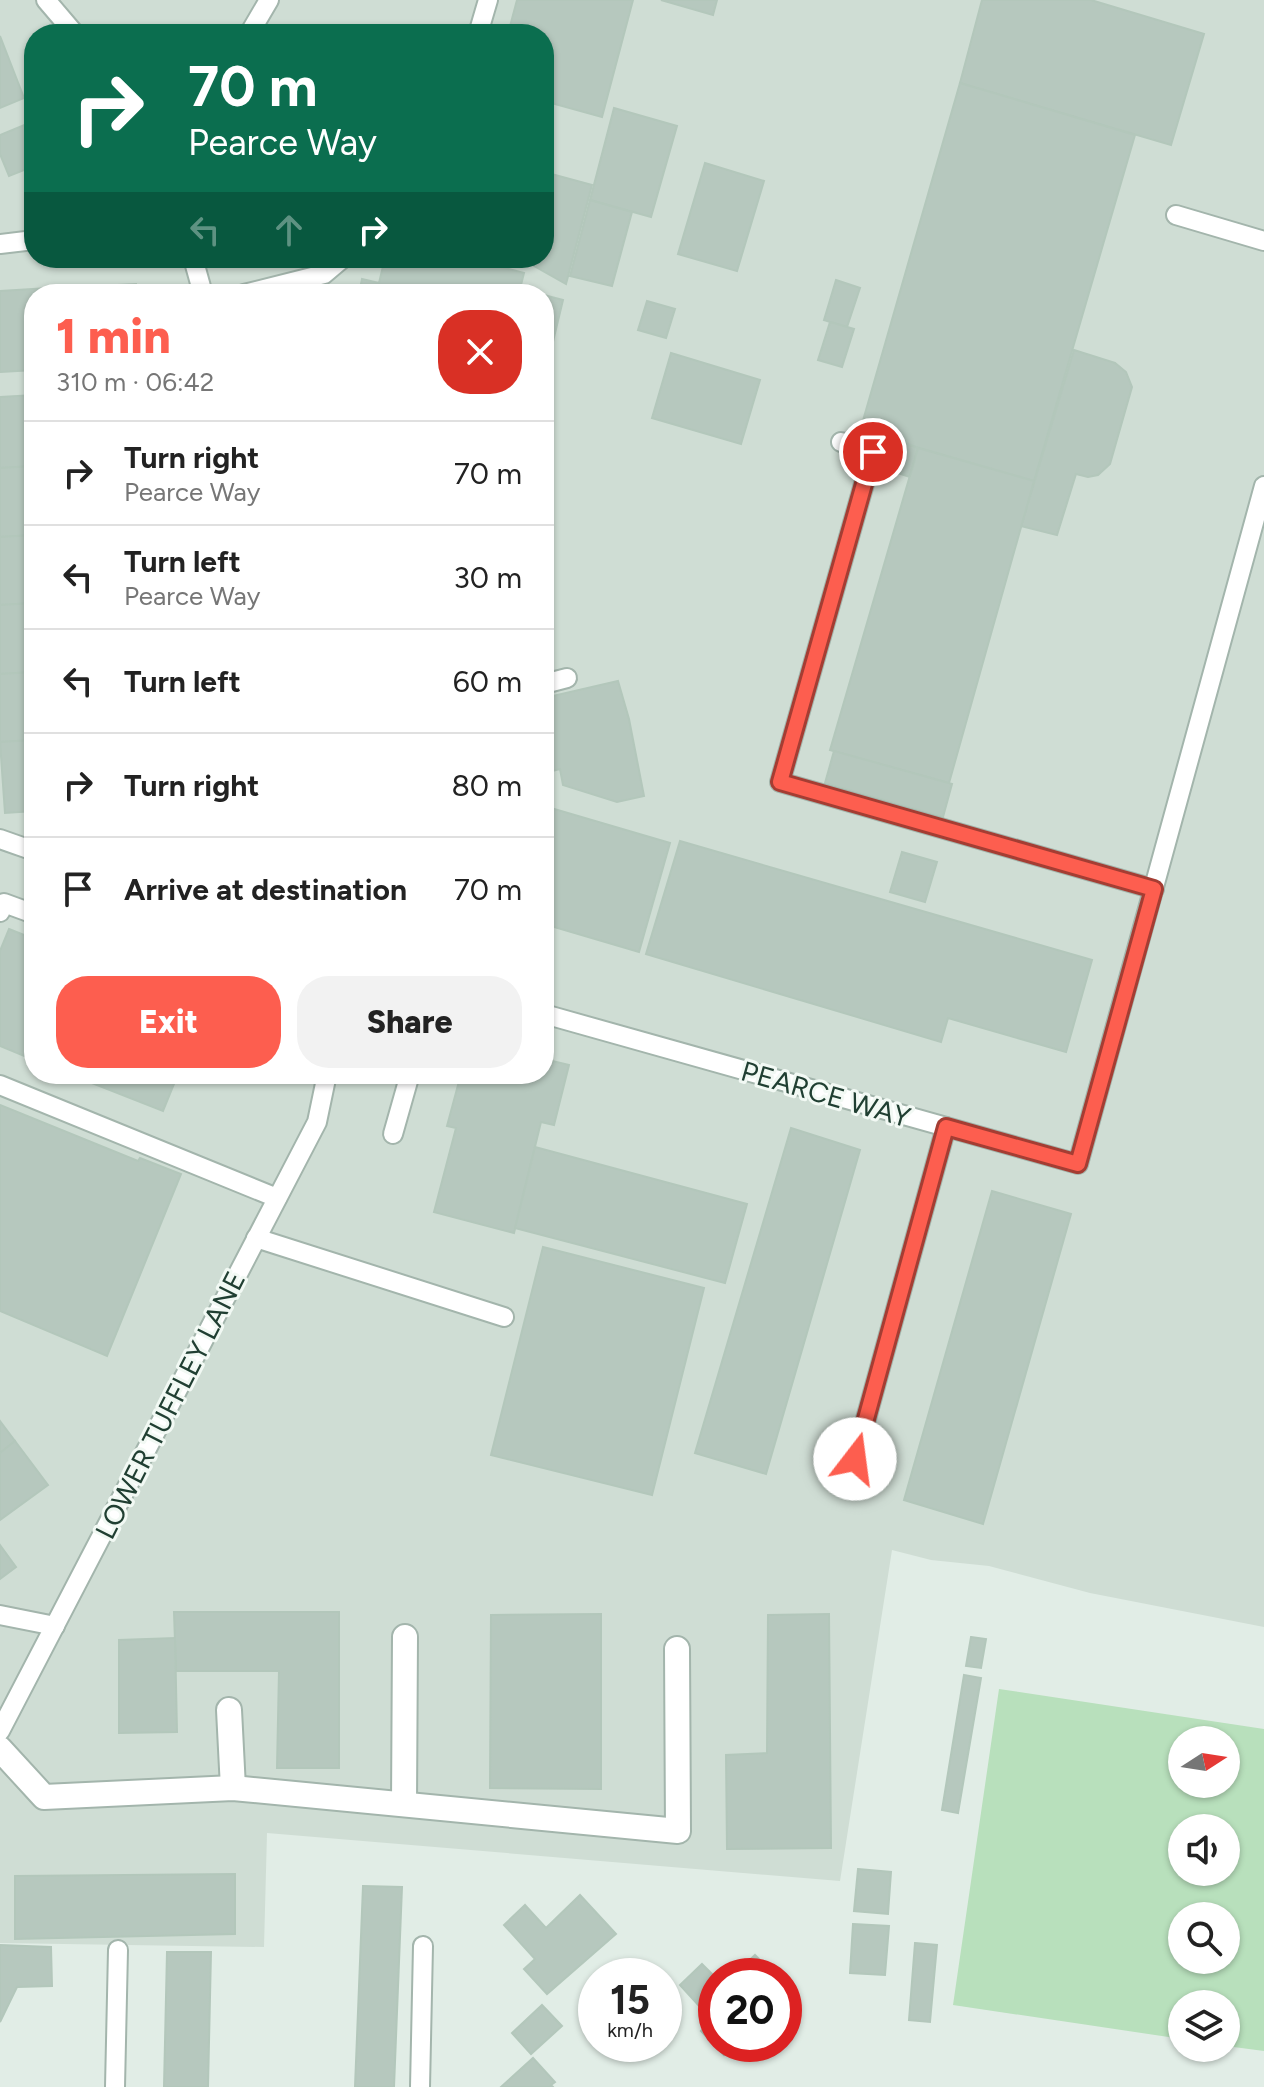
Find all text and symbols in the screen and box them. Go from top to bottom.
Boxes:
text: 70 m [188,53,318,120]
icon: right [56,56,160,160]
text: Pearce Way [188,121,377,164]
icon: left [183,208,227,252]
icon: ahead [267,208,311,252]
icon: right [351,208,395,252]
text: 1 min [56,307,171,365]
button: close [438,310,522,394]
text: 310 m · 06:42 [56,366,214,398]
pin [839,418,907,486]
icon: arrive [851,430,895,474]
text: Turn right [124,439,259,476]
icon: right [56,451,100,495]
text: 70 m [454,455,522,492]
text: Pearce Way [124,476,260,508]
text: Turn left [124,543,241,580]
icon: left [56,555,100,599]
text: 30 m [454,559,522,596]
text: Pearce Way [124,580,260,612]
icon: left [56,659,100,703]
text: Turn left [124,663,241,700]
text: 60 m [453,663,522,700]
icon: right [56,763,100,807]
text: Turn right [124,767,259,804]
text: 80 m [451,767,522,804]
icon: arrive [56,867,100,911]
text: Arrive at destination [124,871,407,908]
text: 70 m [454,871,522,908]
button: Exit [56,976,281,1068]
button: Share [297,976,522,1068]
street label: PEARCE WAY [737,1054,915,1134]
street label: LOWER TUFFLEY LANE [88,1265,252,1545]
position arrow [813,1417,897,1501]
north arrow [1168,1726,1240,1798]
map controls [1168,1726,1240,2062]
button: sound [1168,1814,1240,1886]
button: search [1168,1902,1240,1974]
speed limit sign: 20 [698,1958,802,2062]
text: 15 [610,1976,650,2024]
button: layers [1168,1990,1240,2062]
text: km/h [607,2018,653,2042]

